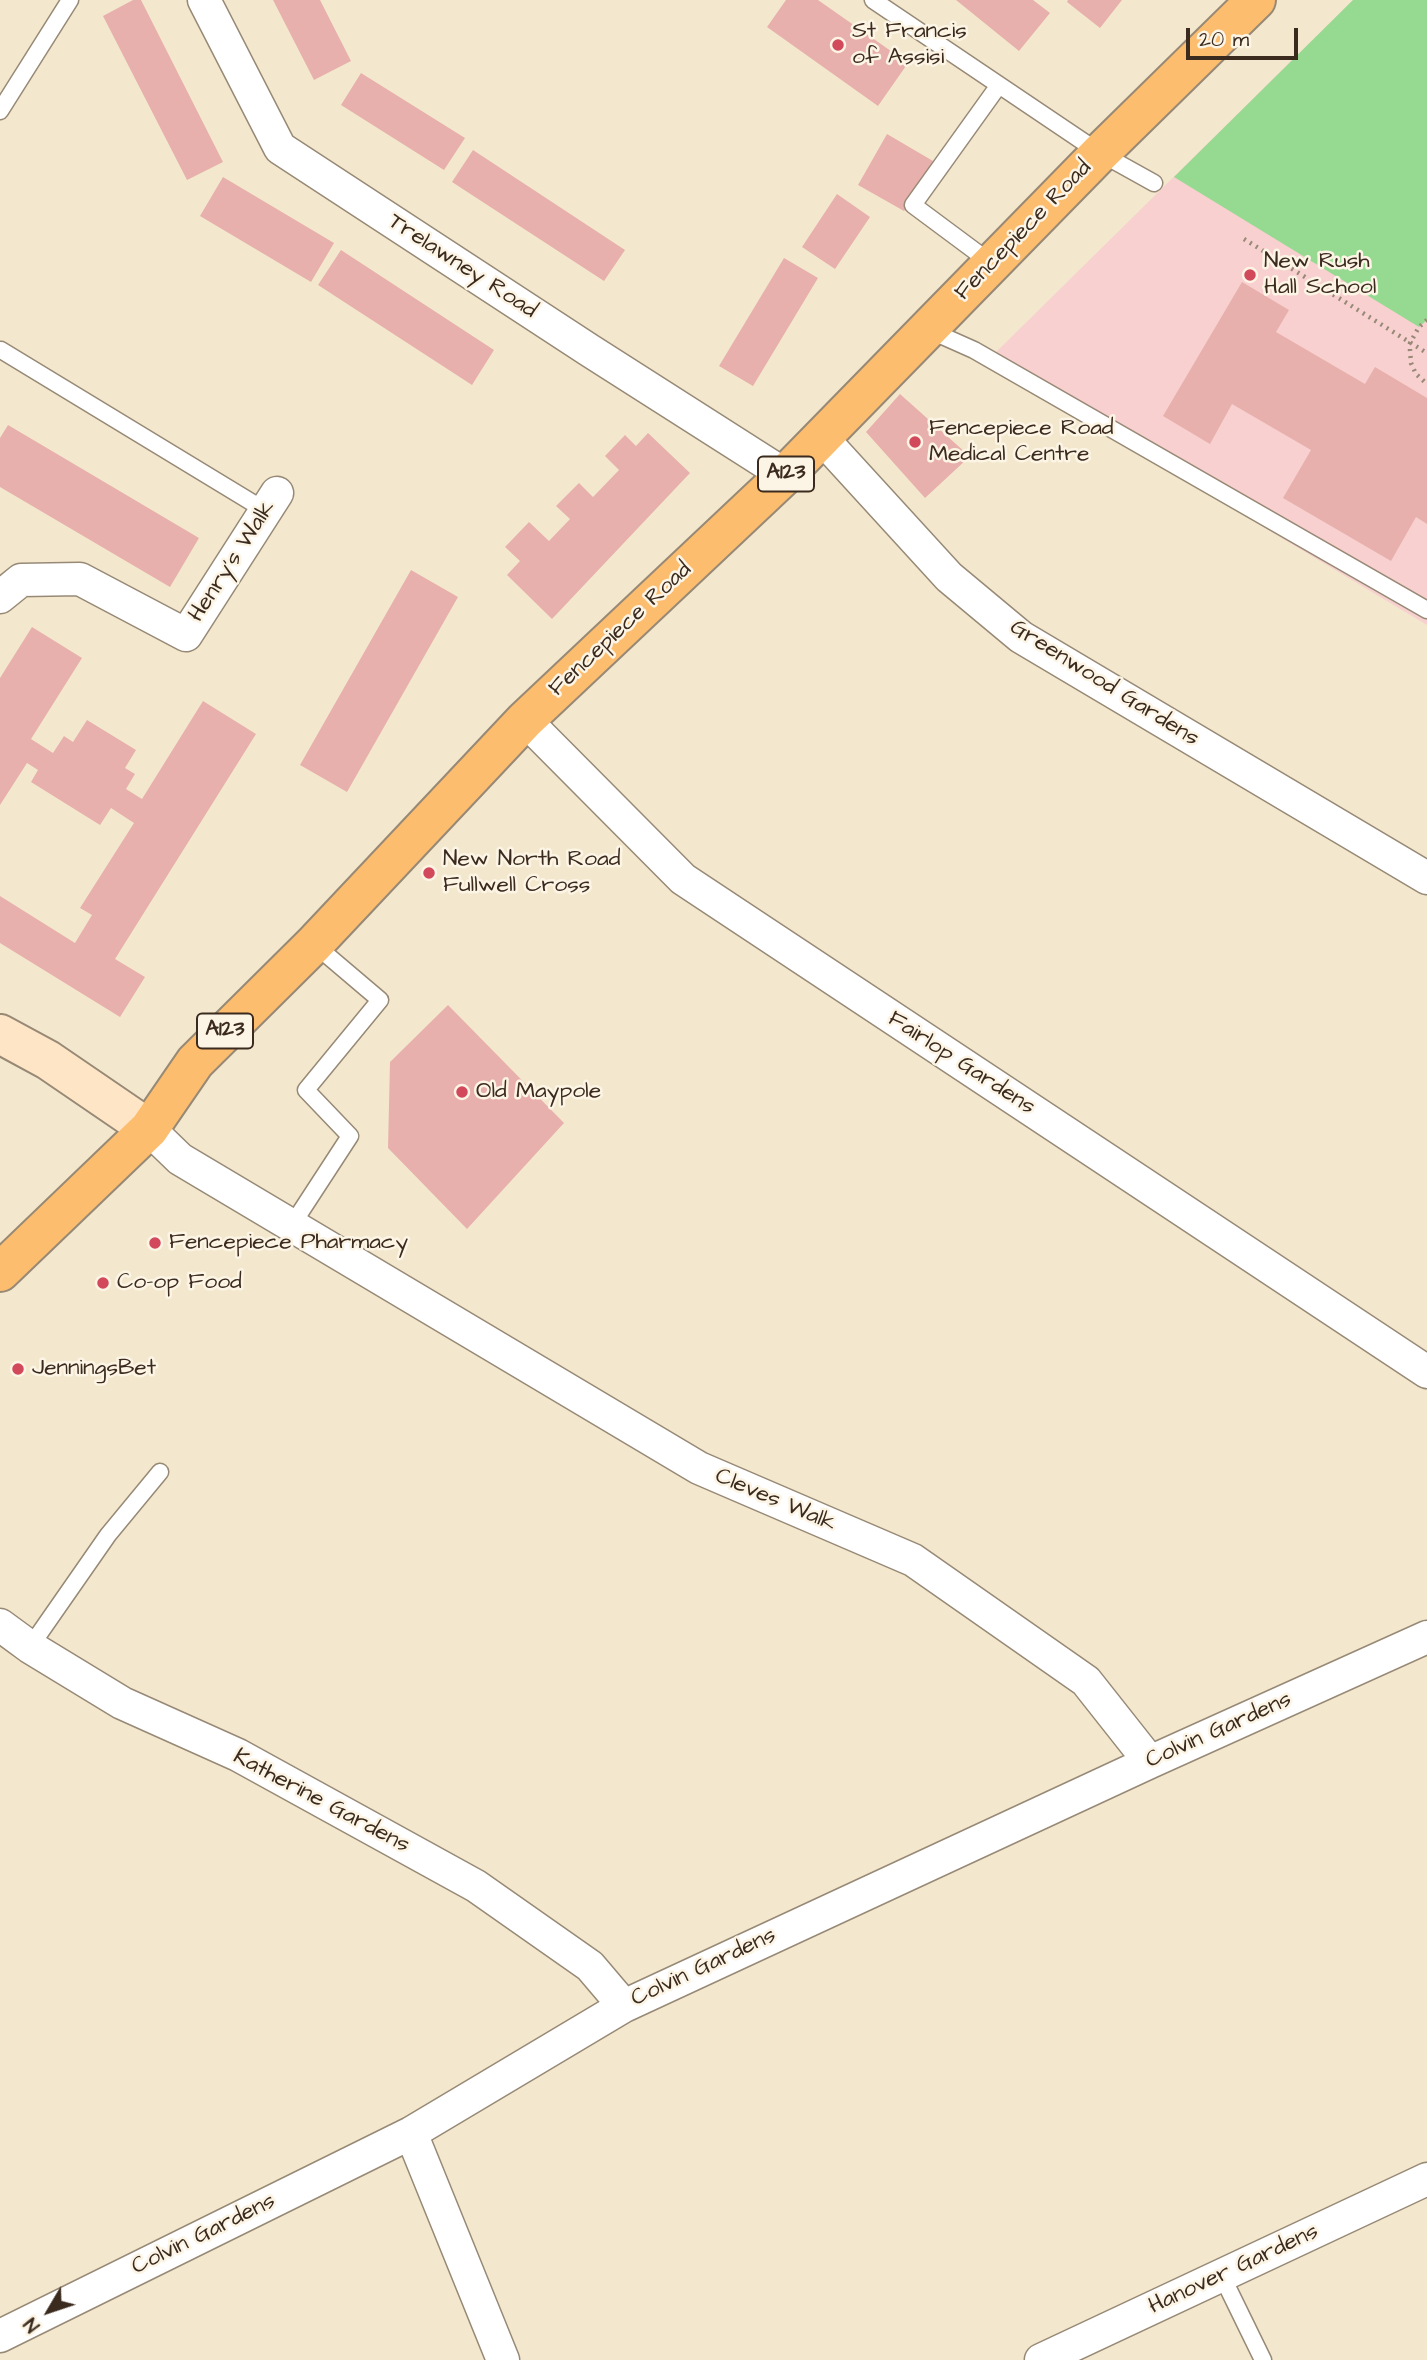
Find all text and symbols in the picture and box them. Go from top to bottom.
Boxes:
scale bar [1189,14,1301,58]
place label: St Francis of Assisi [852,18,967,72]
text: 20 m [1199,25,1249,54]
marker: St Francis of Assisi [830,37,846,53]
street label: Fencepiece Road [950,155,1098,307]
street label: Trelawney Road [382,209,542,325]
place label: New Rush Hall School [1264,248,1376,302]
marker: New Rush Hall School [1242,267,1258,283]
place label: Fencepiece Road Medical Centre [929,415,1114,469]
marker: Fencepiece Road Medical Centre [907,434,923,450]
road number: A123 [758,456,814,491]
street label: Henry's Walk [184,496,282,628]
street label: Fencepiece Road [544,557,698,703]
street label: Greenwood Gardens [1004,615,1204,753]
place label: New North Road Fullwell Cross [443,846,620,900]
marker: New North Road Fullwell Cross [421,865,437,881]
street label: Fairlop Gardens [882,1006,1040,1122]
road number: A123 [197,1014,253,1048]
place label: Old Maypole [476,1078,601,1106]
marker: Old Maypole [454,1084,470,1100]
place label: Fencepiece Pharmacy [169,1229,408,1257]
marker: Fencepiece Pharmacy [147,1235,163,1251]
place label: Co-op Food [117,1269,242,1297]
marker: Co-op Food [95,1275,111,1291]
place label: JenningsBet [32,1355,156,1383]
marker: JenningsBet [10,1361,26,1377]
street label: Cleves Walk [710,1463,840,1539]
street label: Colvin Gardens [1142,1687,1296,1775]
street label: Katherine Gardens [228,1744,414,1860]
street label: Colvin Gardens [627,1922,781,2014]
street label: Colvin Gardens [128,2188,280,2282]
street label: Hanover Gardens [1145,2219,1323,2321]
north arrow [14,2276,84,2346]
text: N [18,2311,47,2338]

